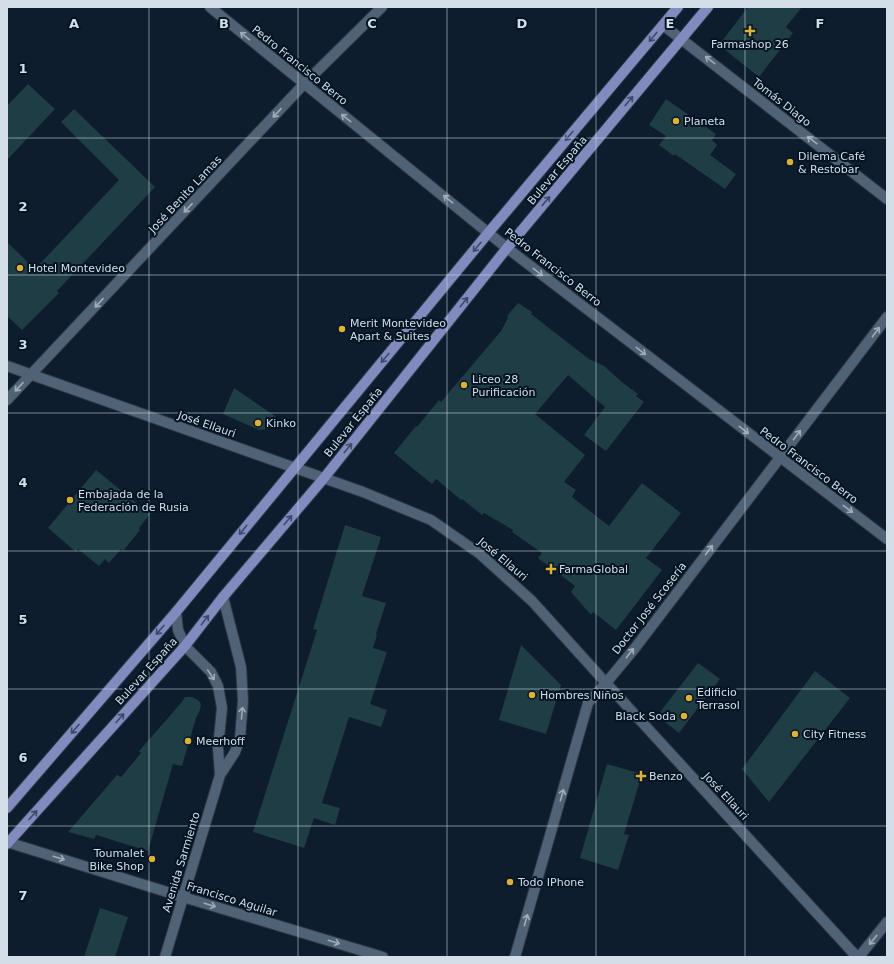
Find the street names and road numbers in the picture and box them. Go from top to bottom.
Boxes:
street label: Pedro Francisco Berro [249,23,350,108]
street label: Tomás Diago [749,75,814,129]
street label: Bulevar España [525,133,590,207]
street label: José Benito Lamas [146,153,225,236]
street label: Pedro Francisco Berro [502,226,604,309]
street label: Bulevar España [321,385,385,460]
street label: José Ellauri [175,408,237,440]
street label: Pedro Francisco Berro [757,424,860,507]
street label: José Ellauri [475,534,530,584]
street label: Doctor José Scosería [610,560,689,657]
street label: Bulevar España [113,635,180,708]
street label: José Ellauri [700,769,751,823]
street label: Avenida Sarmiento [160,810,203,914]
street label: Francisco Aguilar [185,880,279,920]

